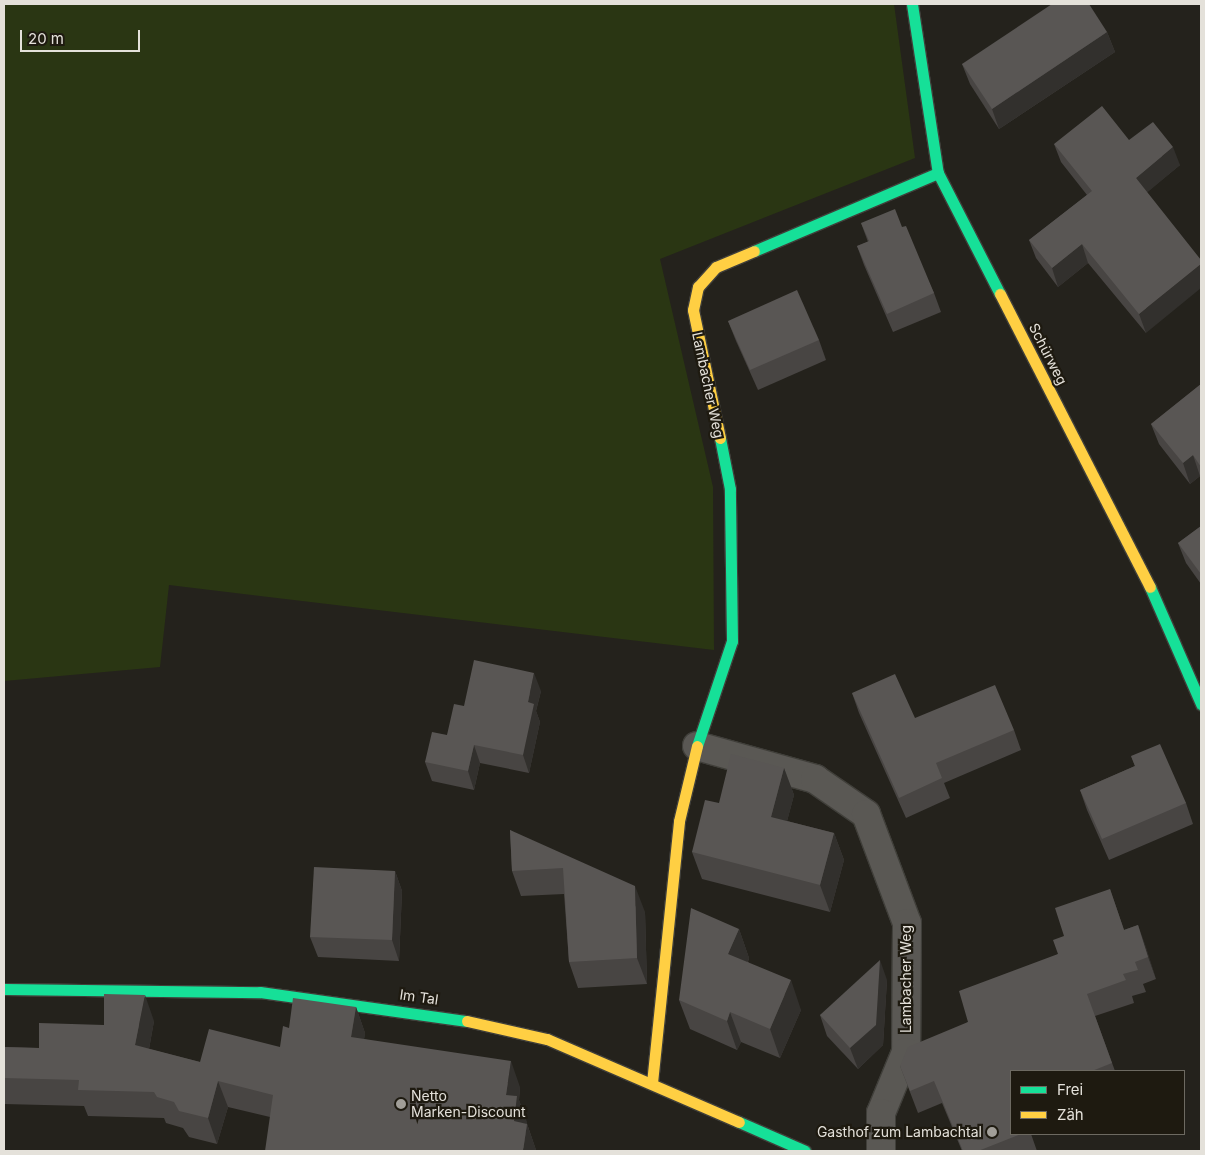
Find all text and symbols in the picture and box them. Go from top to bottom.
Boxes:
scale bar [22,20,142,52]
text: 20 m [28,29,64,48]
street label: Schürweg [1025,320,1071,388]
street label: Lambacher Weg [689,330,727,440]
street label: Lambacher Weg [898,925,914,1033]
street label: Im Tal [398,986,440,1008]
legend [1010,1070,1185,1135]
text: Frei [1057,1080,1083,1099]
place label: Netto Marken-Discount [411,1088,526,1120]
marker: Netto Marken-Discount [395,1098,407,1110]
text: Zäh [1057,1105,1084,1124]
place label: Gasthof zum Lambachtal [817,1124,982,1140]
marker: Gasthof zum Lambachtal [986,1126,998,1138]

